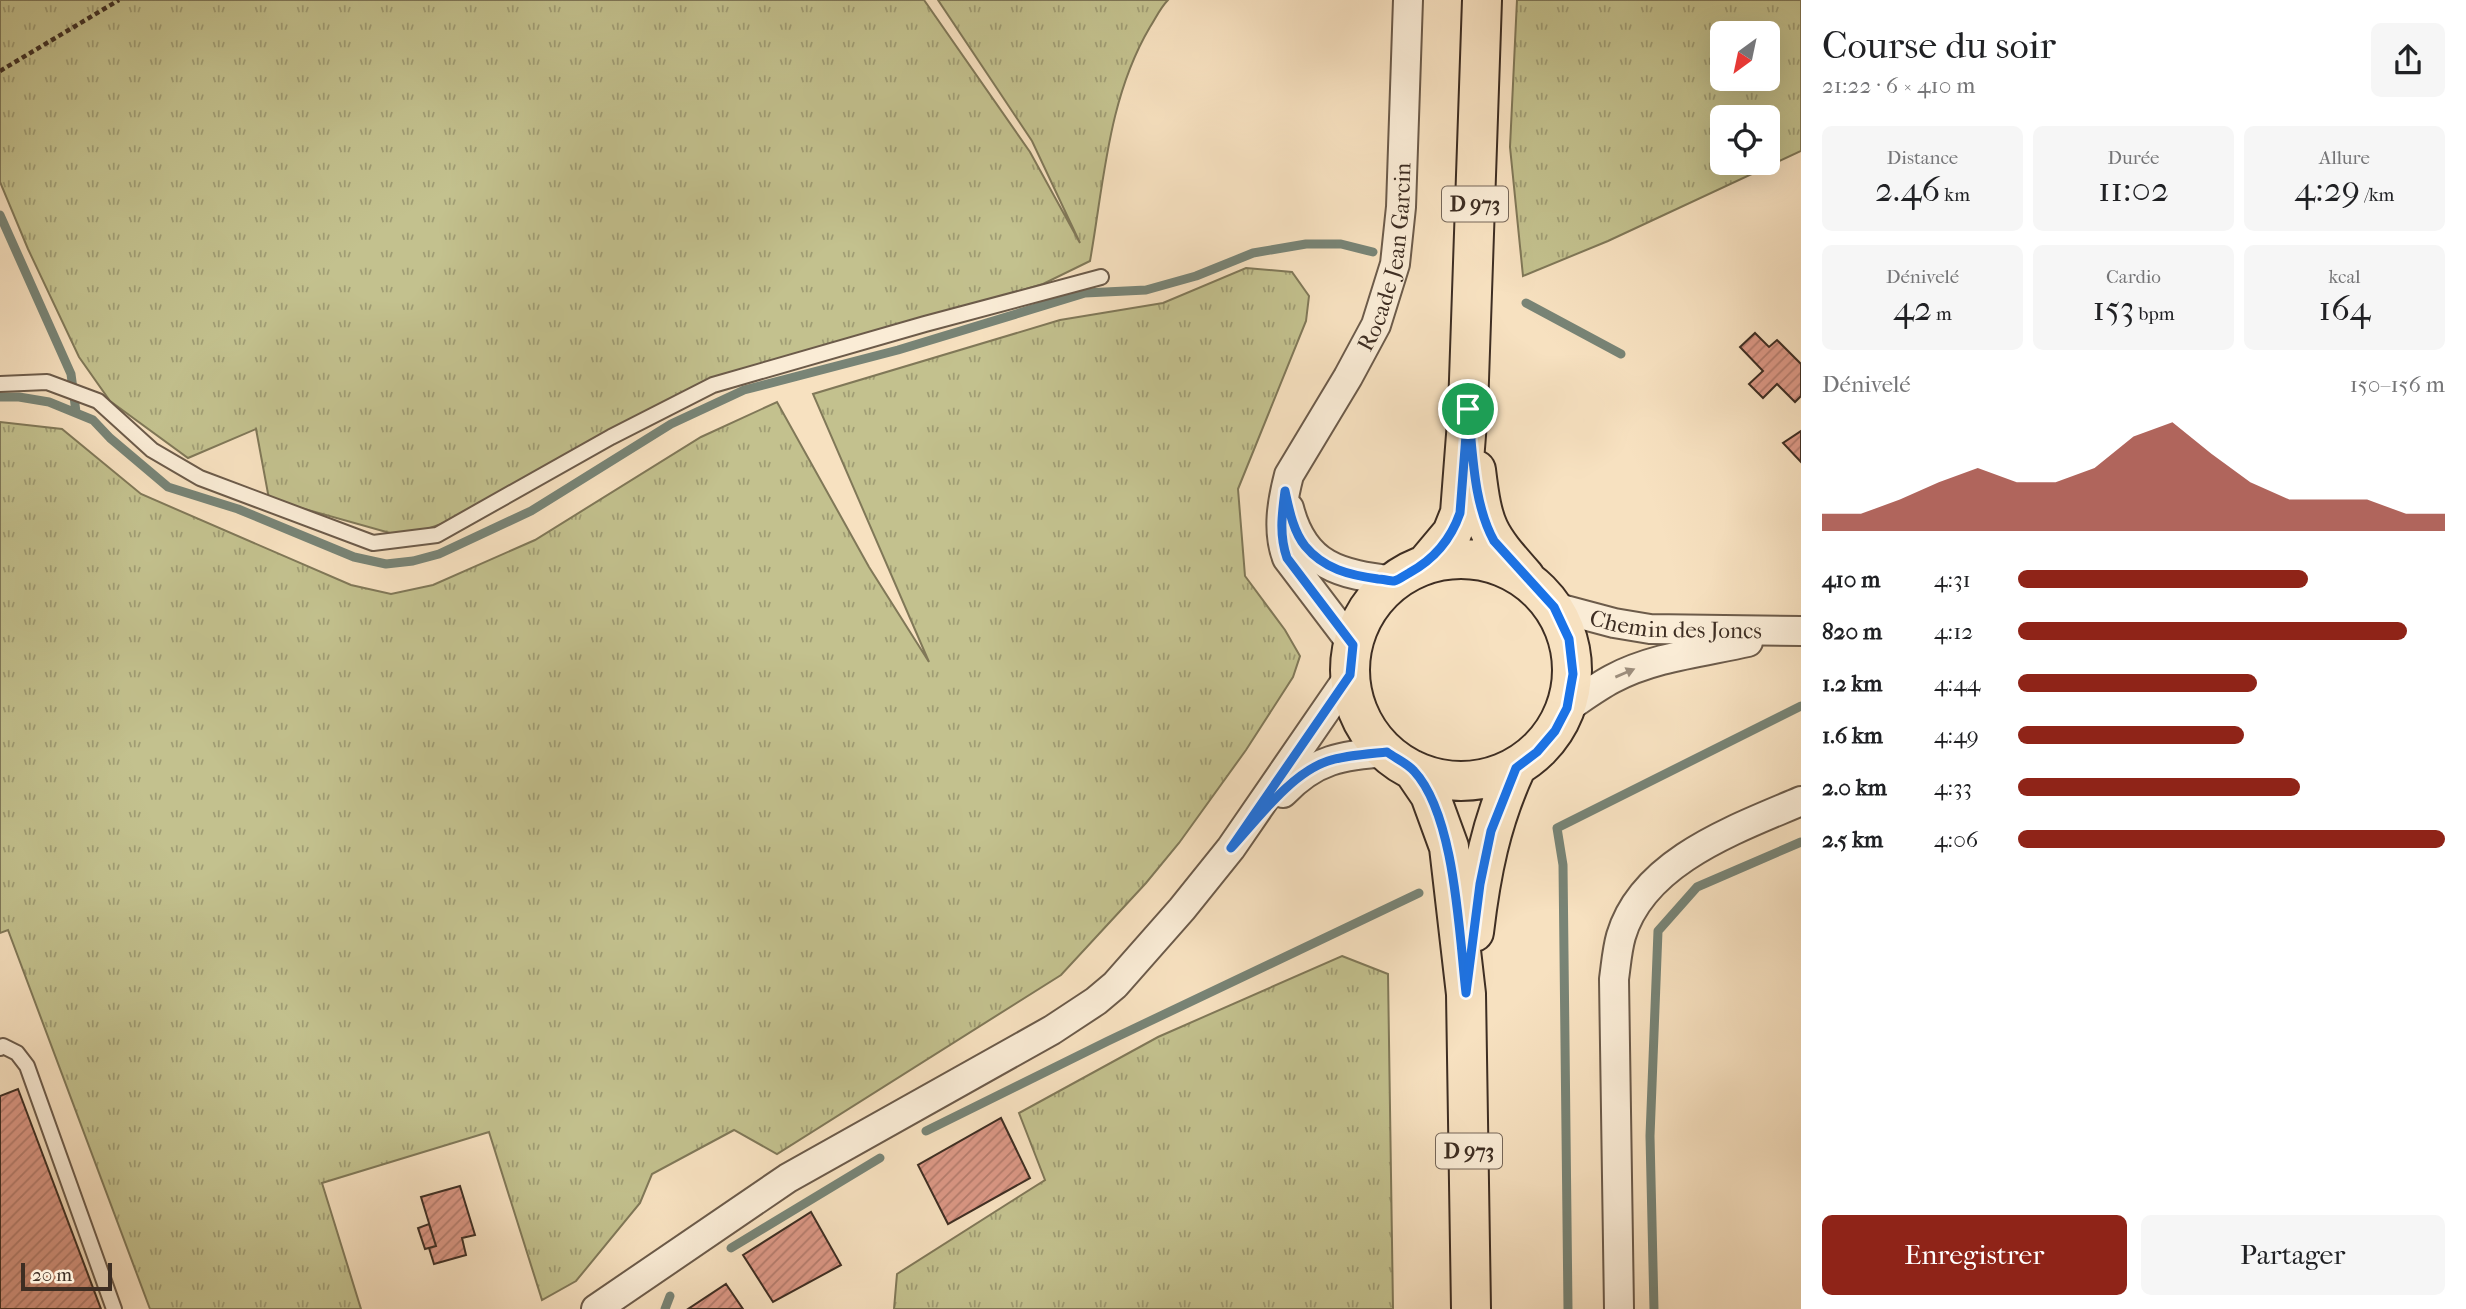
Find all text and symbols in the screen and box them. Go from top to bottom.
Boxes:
north arrow [1710,21,1780,91]
map controls [1710,21,1780,175]
text: Course du soir [1822,23,2056,68]
button: share [2371,23,2445,97]
text: 21:22 · 6 × 410 m [1822,72,1975,99]
button: locate [1710,105,1780,175]
text: Distance [1887,147,1958,169]
text: Durée [2107,147,2160,169]
text: Allure [2319,147,2370,169]
street label: Rocade Jean Garcin [1351,162,1416,356]
text: 2.46 [1875,169,1940,210]
text: 11:02 [2098,169,2169,210]
text: 4:29 [2295,169,2360,210]
text: km [1940,184,1970,206]
text: /km [2360,184,2394,206]
road number: D 973 [1442,186,1508,222]
text: Dénivelé [1886,266,1959,288]
text: Cardio [2106,266,2161,288]
text: kcal [2329,266,2360,288]
text: 42 [1893,288,1932,329]
text: 153 [2093,288,2134,329]
text: 164 [2319,288,2370,329]
text: m [1932,303,1952,325]
text: bpm [2134,303,2174,325]
text: Dénivelé [1822,371,1911,398]
text: 150–156 m [2350,371,2445,398]
pin [1438,379,1498,439]
icon: arrive [1449,390,1487,428]
text: 410 m [1822,566,1880,593]
text: 4:31 [1934,566,1971,593]
street label: Chemin des Joncs [1587,604,1762,644]
text: 820 m [1822,618,1882,645]
text: 4:12 [1934,618,1973,645]
one-way arrow [1615,667,1635,679]
text: 1.2 km [1822,670,1882,697]
text: 4:44 [1934,670,1980,697]
text: 1.6 km [1822,722,1883,749]
text: 4:49 [1934,722,1979,749]
text: 2.0 km [1822,774,1887,801]
text: 4:33 [1934,774,1972,801]
text: 2.5 km [1822,826,1883,853]
text: 4:06 [1934,826,1978,853]
road number: D 973 [1436,1134,1502,1168]
button: Enregistrer [1822,1215,2127,1295]
button: Partager [2141,1215,2445,1295]
scale bar [21,1260,112,1292]
text: 20 m [32,1264,72,1286]

